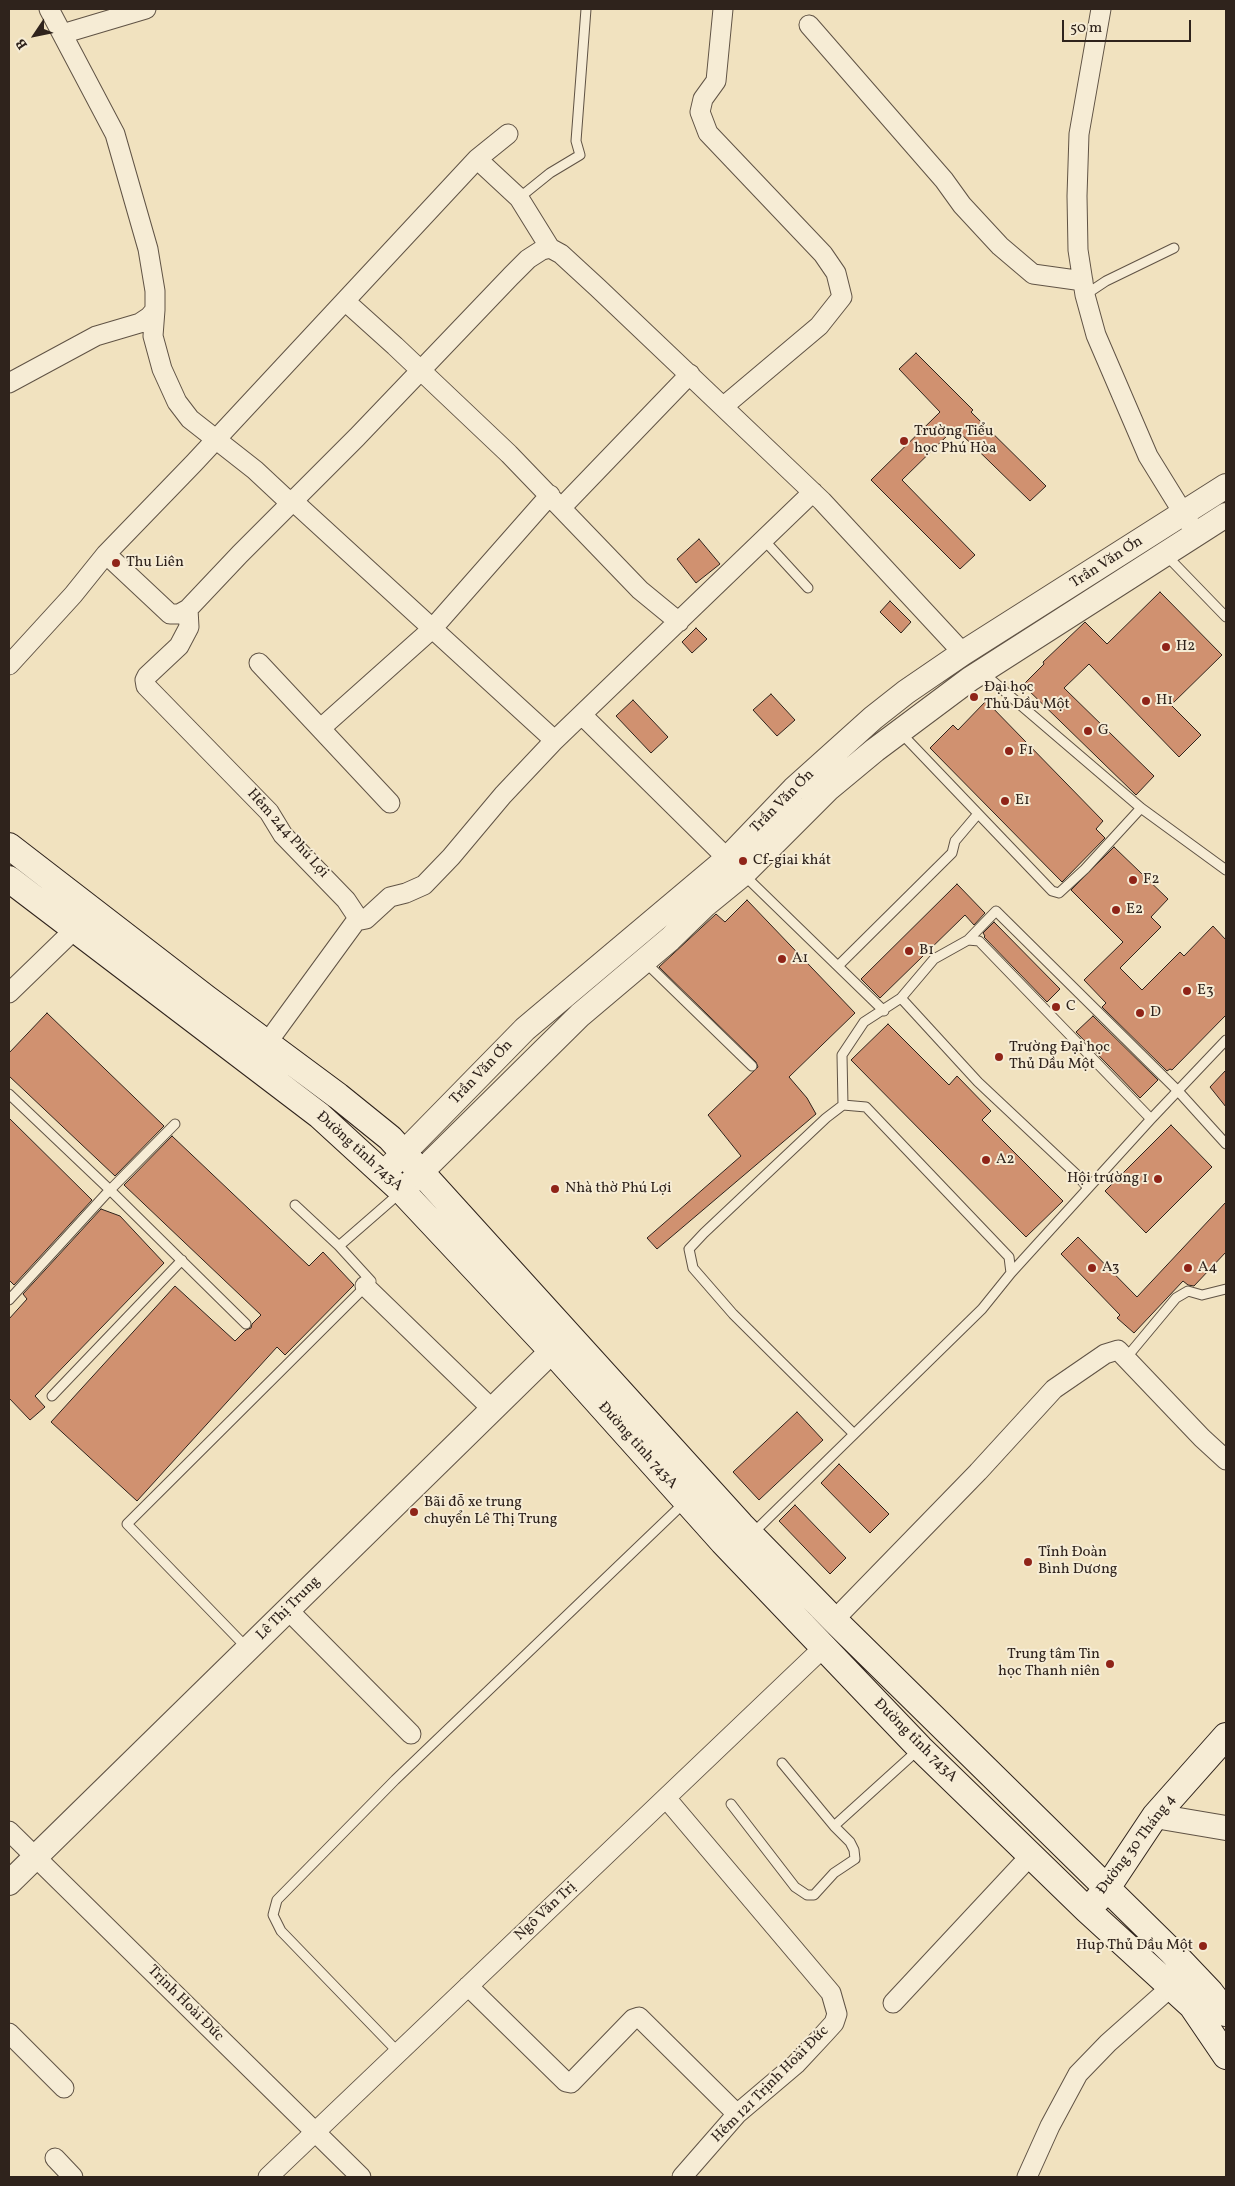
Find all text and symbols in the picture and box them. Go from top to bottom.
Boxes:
north arrow [10,10,60,60]
scale bar [1065,10,1194,42]
text: 50 m [1070,18,1102,39]
text: B [12,34,33,53]
place label: Trường Tiểu học Phú Hòa [914,423,996,458]
marker: Trường Tiểu học Phú Hòa [898,435,910,447]
street label: Trần Văn Ơn [1067,533,1147,593]
place label: Thu Liên [126,554,184,572]
marker: Thu Liên [110,557,122,569]
place label: H2 [1176,638,1195,656]
marker: H2 [1160,641,1172,653]
place label: Đại học Thủ Dầu Một [984,679,1070,714]
marker: Đại học Thủ Dầu Một [968,691,980,703]
place label: H1 [1156,692,1173,710]
marker: H1 [1140,695,1152,707]
place label: G [1098,722,1109,740]
marker: G [1082,725,1094,737]
place label: F1 [1019,742,1033,760]
marker: F1 [1003,745,1015,757]
street label: Trần Văn Ơn [747,766,819,838]
street label: Hẻm 244 Phú Lợi [242,786,332,882]
place label: E1 [1015,792,1030,810]
marker: E1 [999,795,1011,807]
place label: Cf-giai khát [753,852,831,870]
marker: Cf-giai khát [737,855,749,867]
place label: F2 [1143,871,1159,889]
marker: F2 [1127,874,1139,886]
place label: E2 [1126,901,1143,919]
marker: E2 [1110,904,1122,916]
place label: B1 [919,942,934,960]
marker: B1 [903,945,915,957]
place label: A1 [792,950,808,968]
marker: A1 [776,953,788,965]
place label: E3 [1197,982,1214,1000]
marker: E3 [1181,985,1193,997]
place label: C [1066,998,1076,1016]
marker: C [1050,1001,1062,1013]
place label: D [1150,1004,1161,1022]
marker: D [1134,1007,1146,1019]
street label: Trần Văn Ơn [447,1037,517,1109]
place label: Trường Đại học Thủ Dầu Một [1009,1039,1110,1074]
marker: Trường Đại học Thủ Dầu Một [993,1051,1005,1063]
street label: Đường tỉnh 743A [312,1108,406,1196]
place label: A2 [996,1151,1015,1169]
marker: A2 [980,1154,992,1166]
place label: Hội trường 1 [1067,1170,1148,1188]
marker: Hội trường 1 [1152,1173,1164,1185]
place label: Nhà thờ Phú Lợi [565,1180,672,1198]
marker: Nhà thờ Phú Lợi [549,1183,561,1195]
place label: A3 [1102,1259,1120,1277]
place label: A4 [1198,1259,1218,1277]
marker: A3 [1086,1262,1098,1274]
marker: A4 [1182,1262,1194,1274]
street label: Đường tỉnh 743A [593,1399,681,1493]
place label: Bãi đỗ xe trung chuyển Lê Thị Trung [424,1494,557,1529]
marker: Bãi đỗ xe trung chuyển Lê Thị Trung [408,1506,420,1518]
place label: Tỉnh Đoàn Bình Dương [1038,1544,1118,1579]
marker: Tỉnh Đoàn Bình Dương [1022,1556,1034,1568]
street label: Lê Thị Trung [253,1573,325,1645]
place label: Trung tâm Tin học Thanh niên [998,1646,1100,1681]
marker: Trung tâm Tin học Thanh niên [1104,1658,1116,1670]
street label: Đường tỉnh 743A [869,1695,961,1787]
street label: Đường 30 Tháng 4 [1094,1791,1180,1899]
street label: Ngô Văn Trị [511,1879,581,1945]
place label: Hup Thủ Dầu Một [1076,1937,1193,1955]
marker: Hup Thủ Dầu Một [1197,1940,1209,1952]
street label: Trịnh Hoài Đức [143,1962,227,2046]
street label: Hẻm 121 Trịnh Hoài Đức [709,2023,833,2147]

